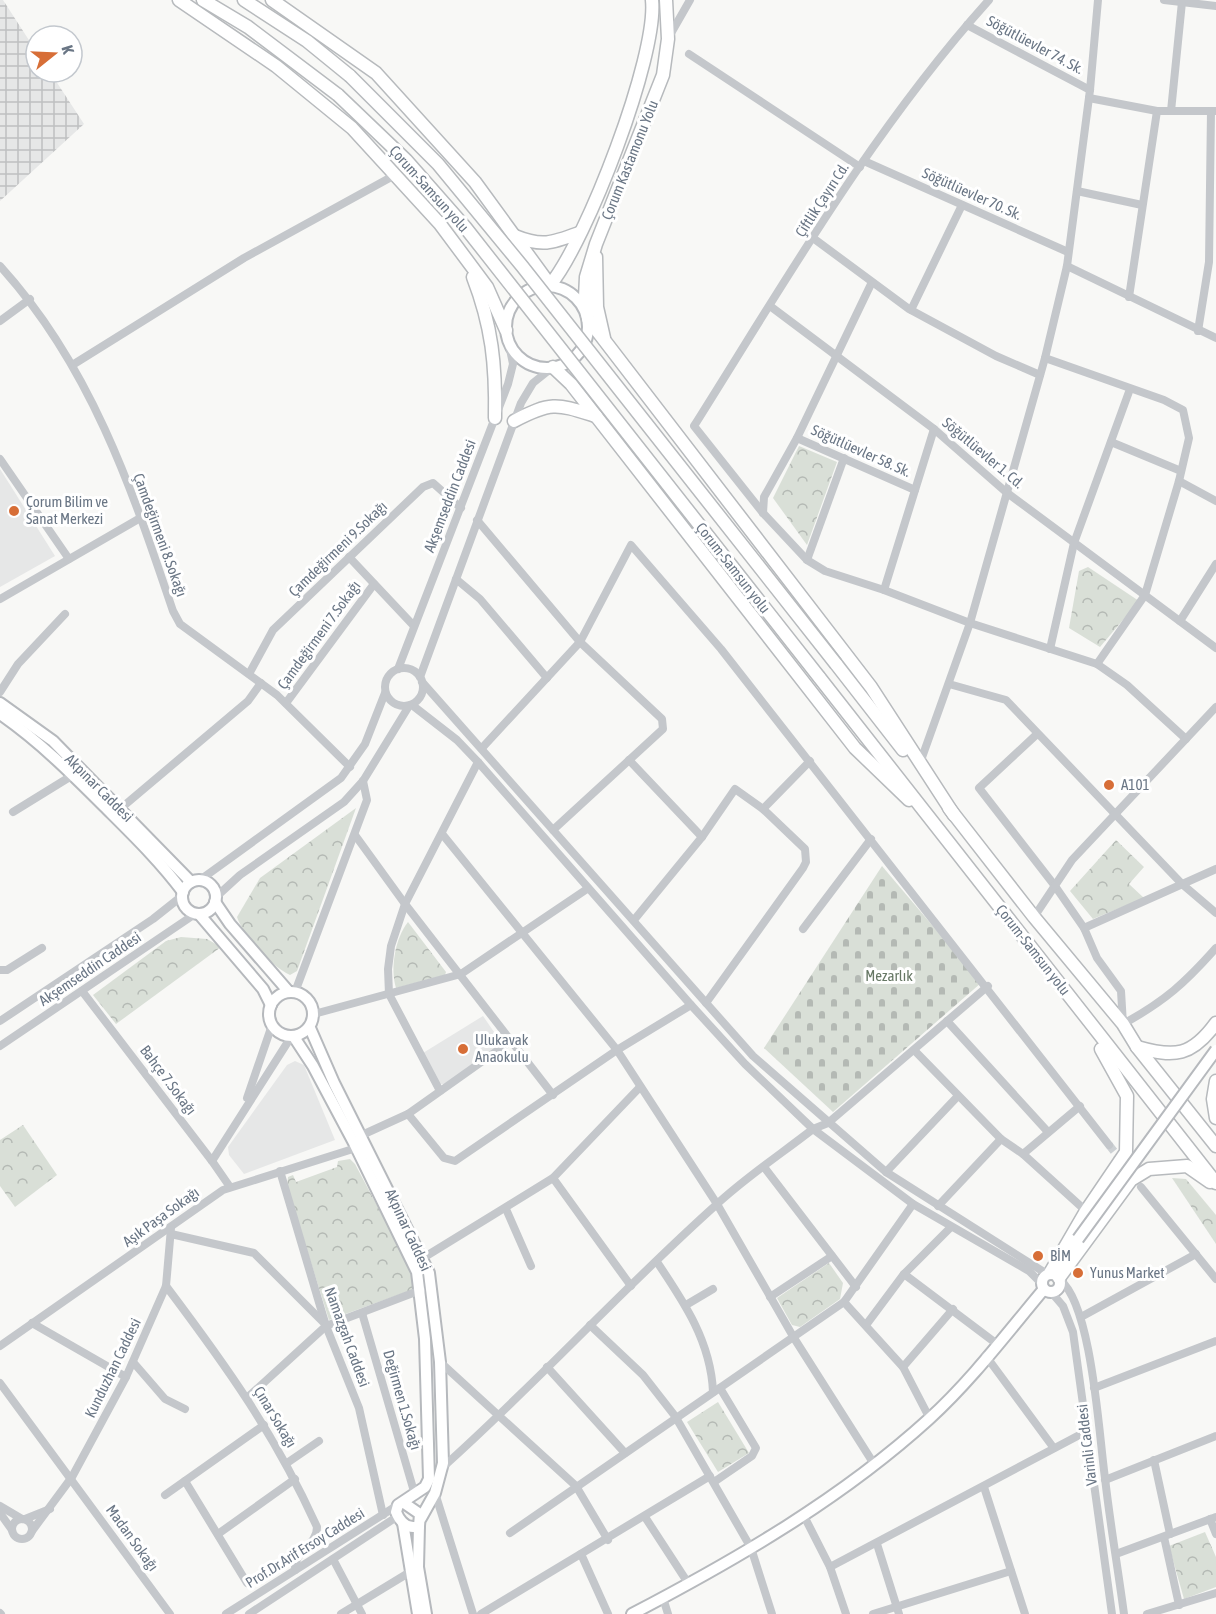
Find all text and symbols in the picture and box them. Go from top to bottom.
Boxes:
street label: Söğütlüevler 74. Sk. [984,12,1087,77]
north arrow [24,24,84,84]
text: K [58,43,78,56]
street label: Çorum Kastamonu Yolu [598,98,661,222]
street label: Çorum-Samsun yolu [386,142,473,235]
street label: Çiftlik Çayırı Cd. [791,159,852,240]
street label: Söğütlüevler 70. Sk. [920,164,1025,223]
street label: Söğütlüevler 1. Cd. [939,414,1028,492]
street label: Söğütlüevler 58. Sk. [809,421,914,480]
street label: Akşemseddin Caddesi [420,437,479,555]
street label: Çamdeğirmeni 8.Sokağı [130,471,191,599]
place label: Çorum Bilim ve Sanat Merkezi [26,493,108,527]
street label: Çamdeğirmeni 9.Sokağı [285,497,390,600]
marker: Çorum Bilim ve Sanat Merkezi [7,504,21,518]
street label: Çorum-Samsun yolu [693,519,774,616]
street label: Çamdeğirmeni 7.Sokağı [274,577,364,692]
street label: Akpınar Caddesi [62,750,137,825]
place label: A101 [1121,776,1150,793]
marker: A101 [1102,778,1116,792]
street label: Çorum-Samsun yolu [993,901,1074,998]
street label: Akşemseddin Caddesi [35,928,144,1009]
park label: Mezarlık [865,967,913,984]
place label: Ulukavak Anaokulu [475,1031,529,1065]
street label: Bahçe 7.Sokağı [137,1042,200,1118]
marker: Ulukavak Anaokulu [456,1042,470,1056]
street label: Aşık Paşa Sokağı [119,1183,202,1250]
street label: Akpınar Caddesi [382,1186,435,1274]
place label: BİM [1050,1247,1071,1264]
marker: BİM [1031,1249,1045,1263]
place label: Yunus Market [1090,1264,1165,1281]
marker: Yunus Market [1071,1266,1085,1280]
street label: Namazgah Caddesi [322,1285,373,1389]
street label: Kunduzhan Caddesi [81,1315,144,1420]
street label: Değirmen 1.Sokağı [380,1348,425,1452]
street label: Çınar Sokağı [251,1383,300,1450]
street label: Varinli Caddesi [1073,1403,1100,1487]
street label: Madan Sokağı [103,1501,162,1574]
street label: Prof.Dr.Arif Ersoy Caddesi [242,1504,367,1591]

